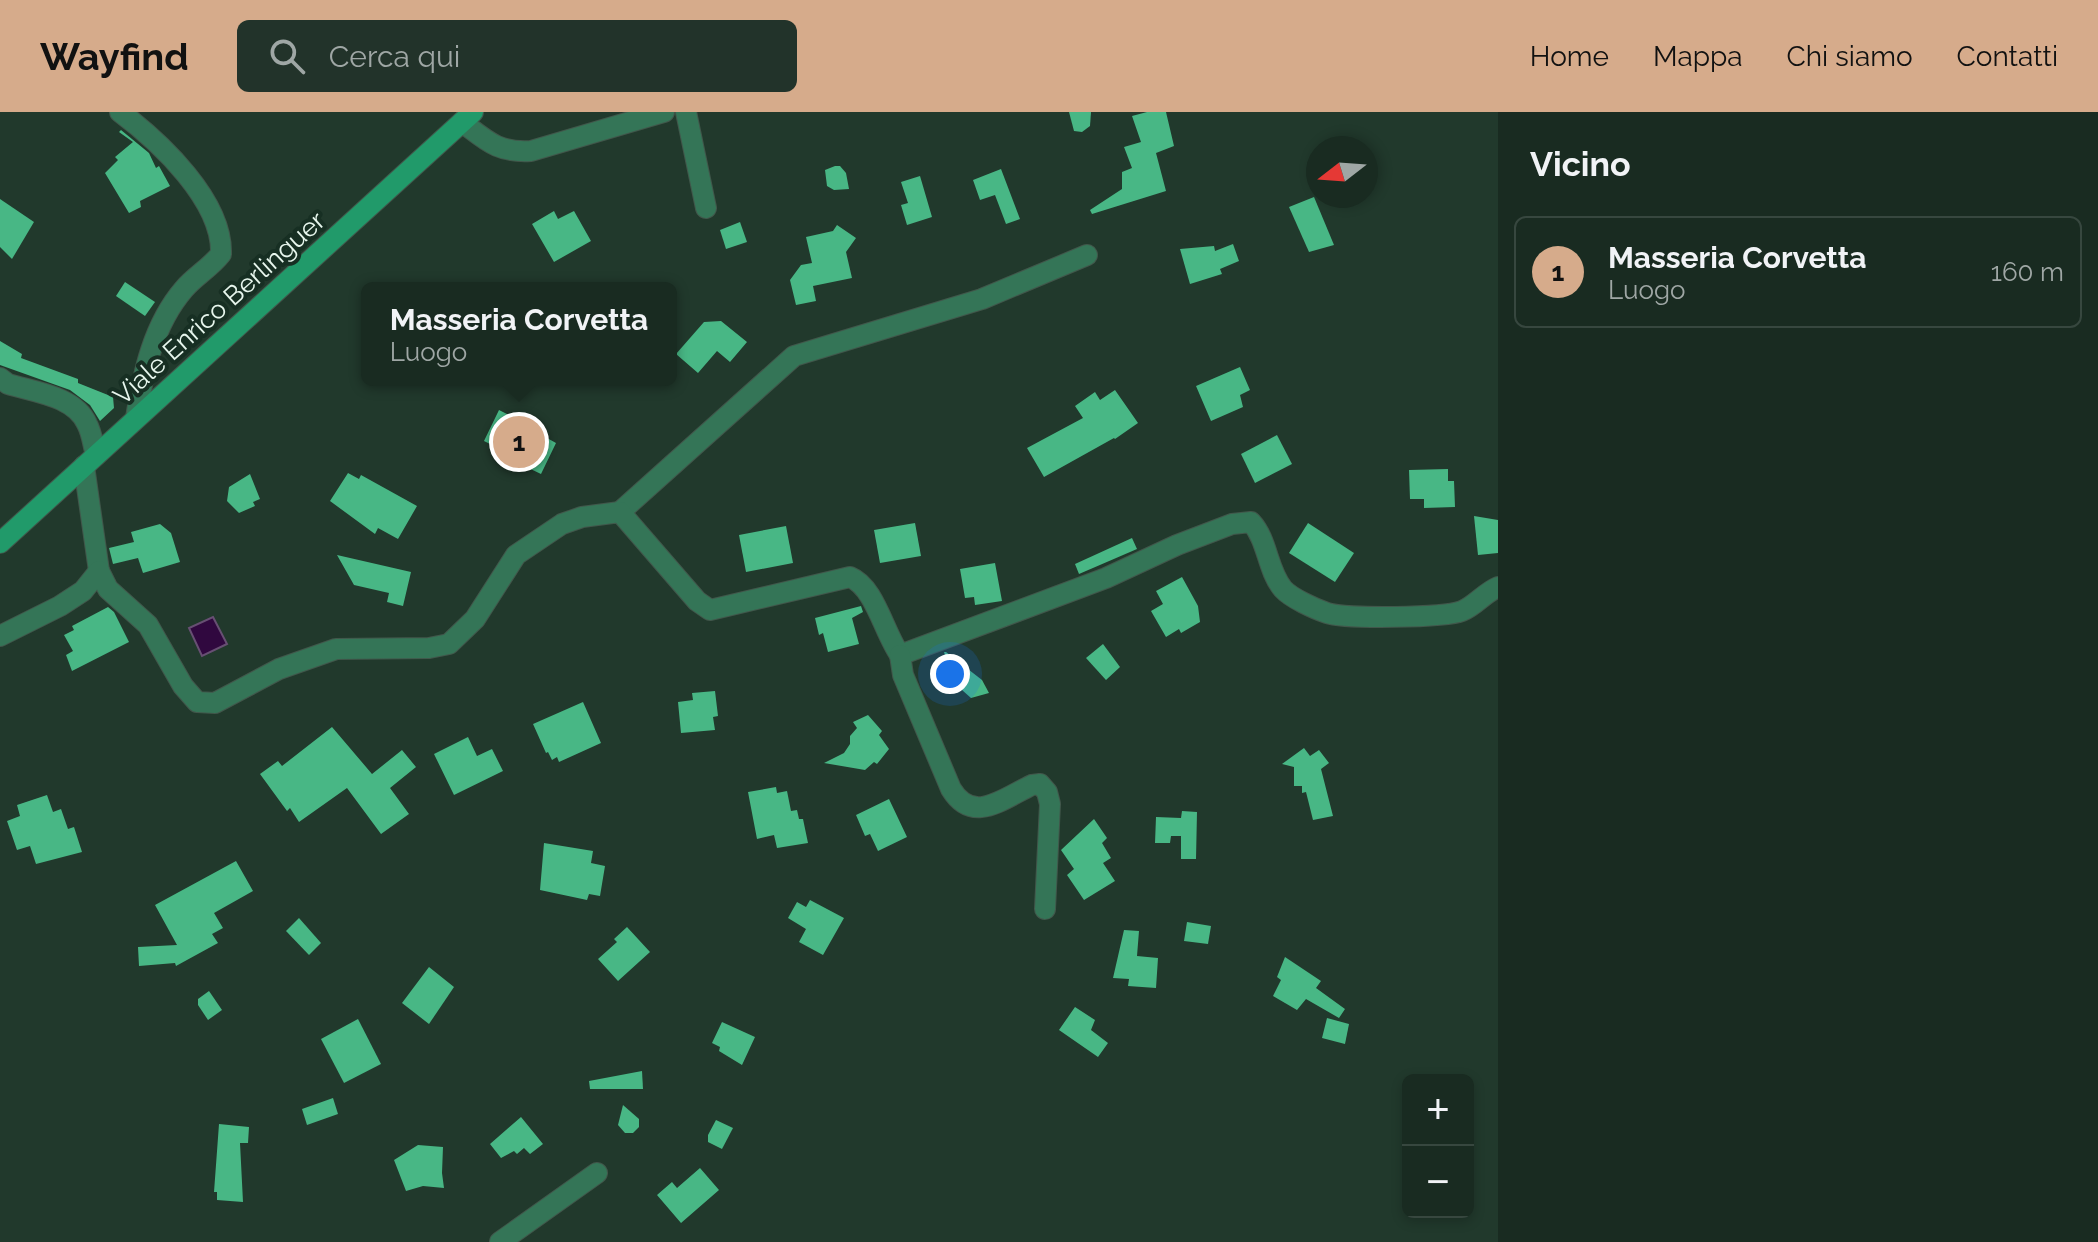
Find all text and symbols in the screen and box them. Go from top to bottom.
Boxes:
search box [237,20,797,92]
text: Wayfind [40,34,189,79]
icon: search [265,34,309,78]
text: Cerca qui [329,39,460,74]
text: Home [1530,40,1609,73]
text: Mappa [1653,40,1742,73]
text: Chi siamo [1786,40,1913,73]
text: Contatti [1957,40,2058,73]
north arrow [1306,136,1378,208]
text: Vicino [1530,144,1631,184]
street label: Viale Enrico Berlinguer [107,205,331,411]
text: Masseria Corvetta [1608,240,1867,275]
text: 1 [1552,257,1564,287]
text: 160 m [1991,257,2064,287]
text: Luogo [1608,275,1686,305]
popup [361,282,677,386]
text: Masseria Corvetta [390,302,648,337]
text: Luogo [390,337,467,367]
pin: 1 [493,412,545,472]
your location [930,654,970,694]
map controls [1402,1074,1474,1218]
button: + [1402,1074,1474,1146]
button: − [1402,1146,1474,1218]

